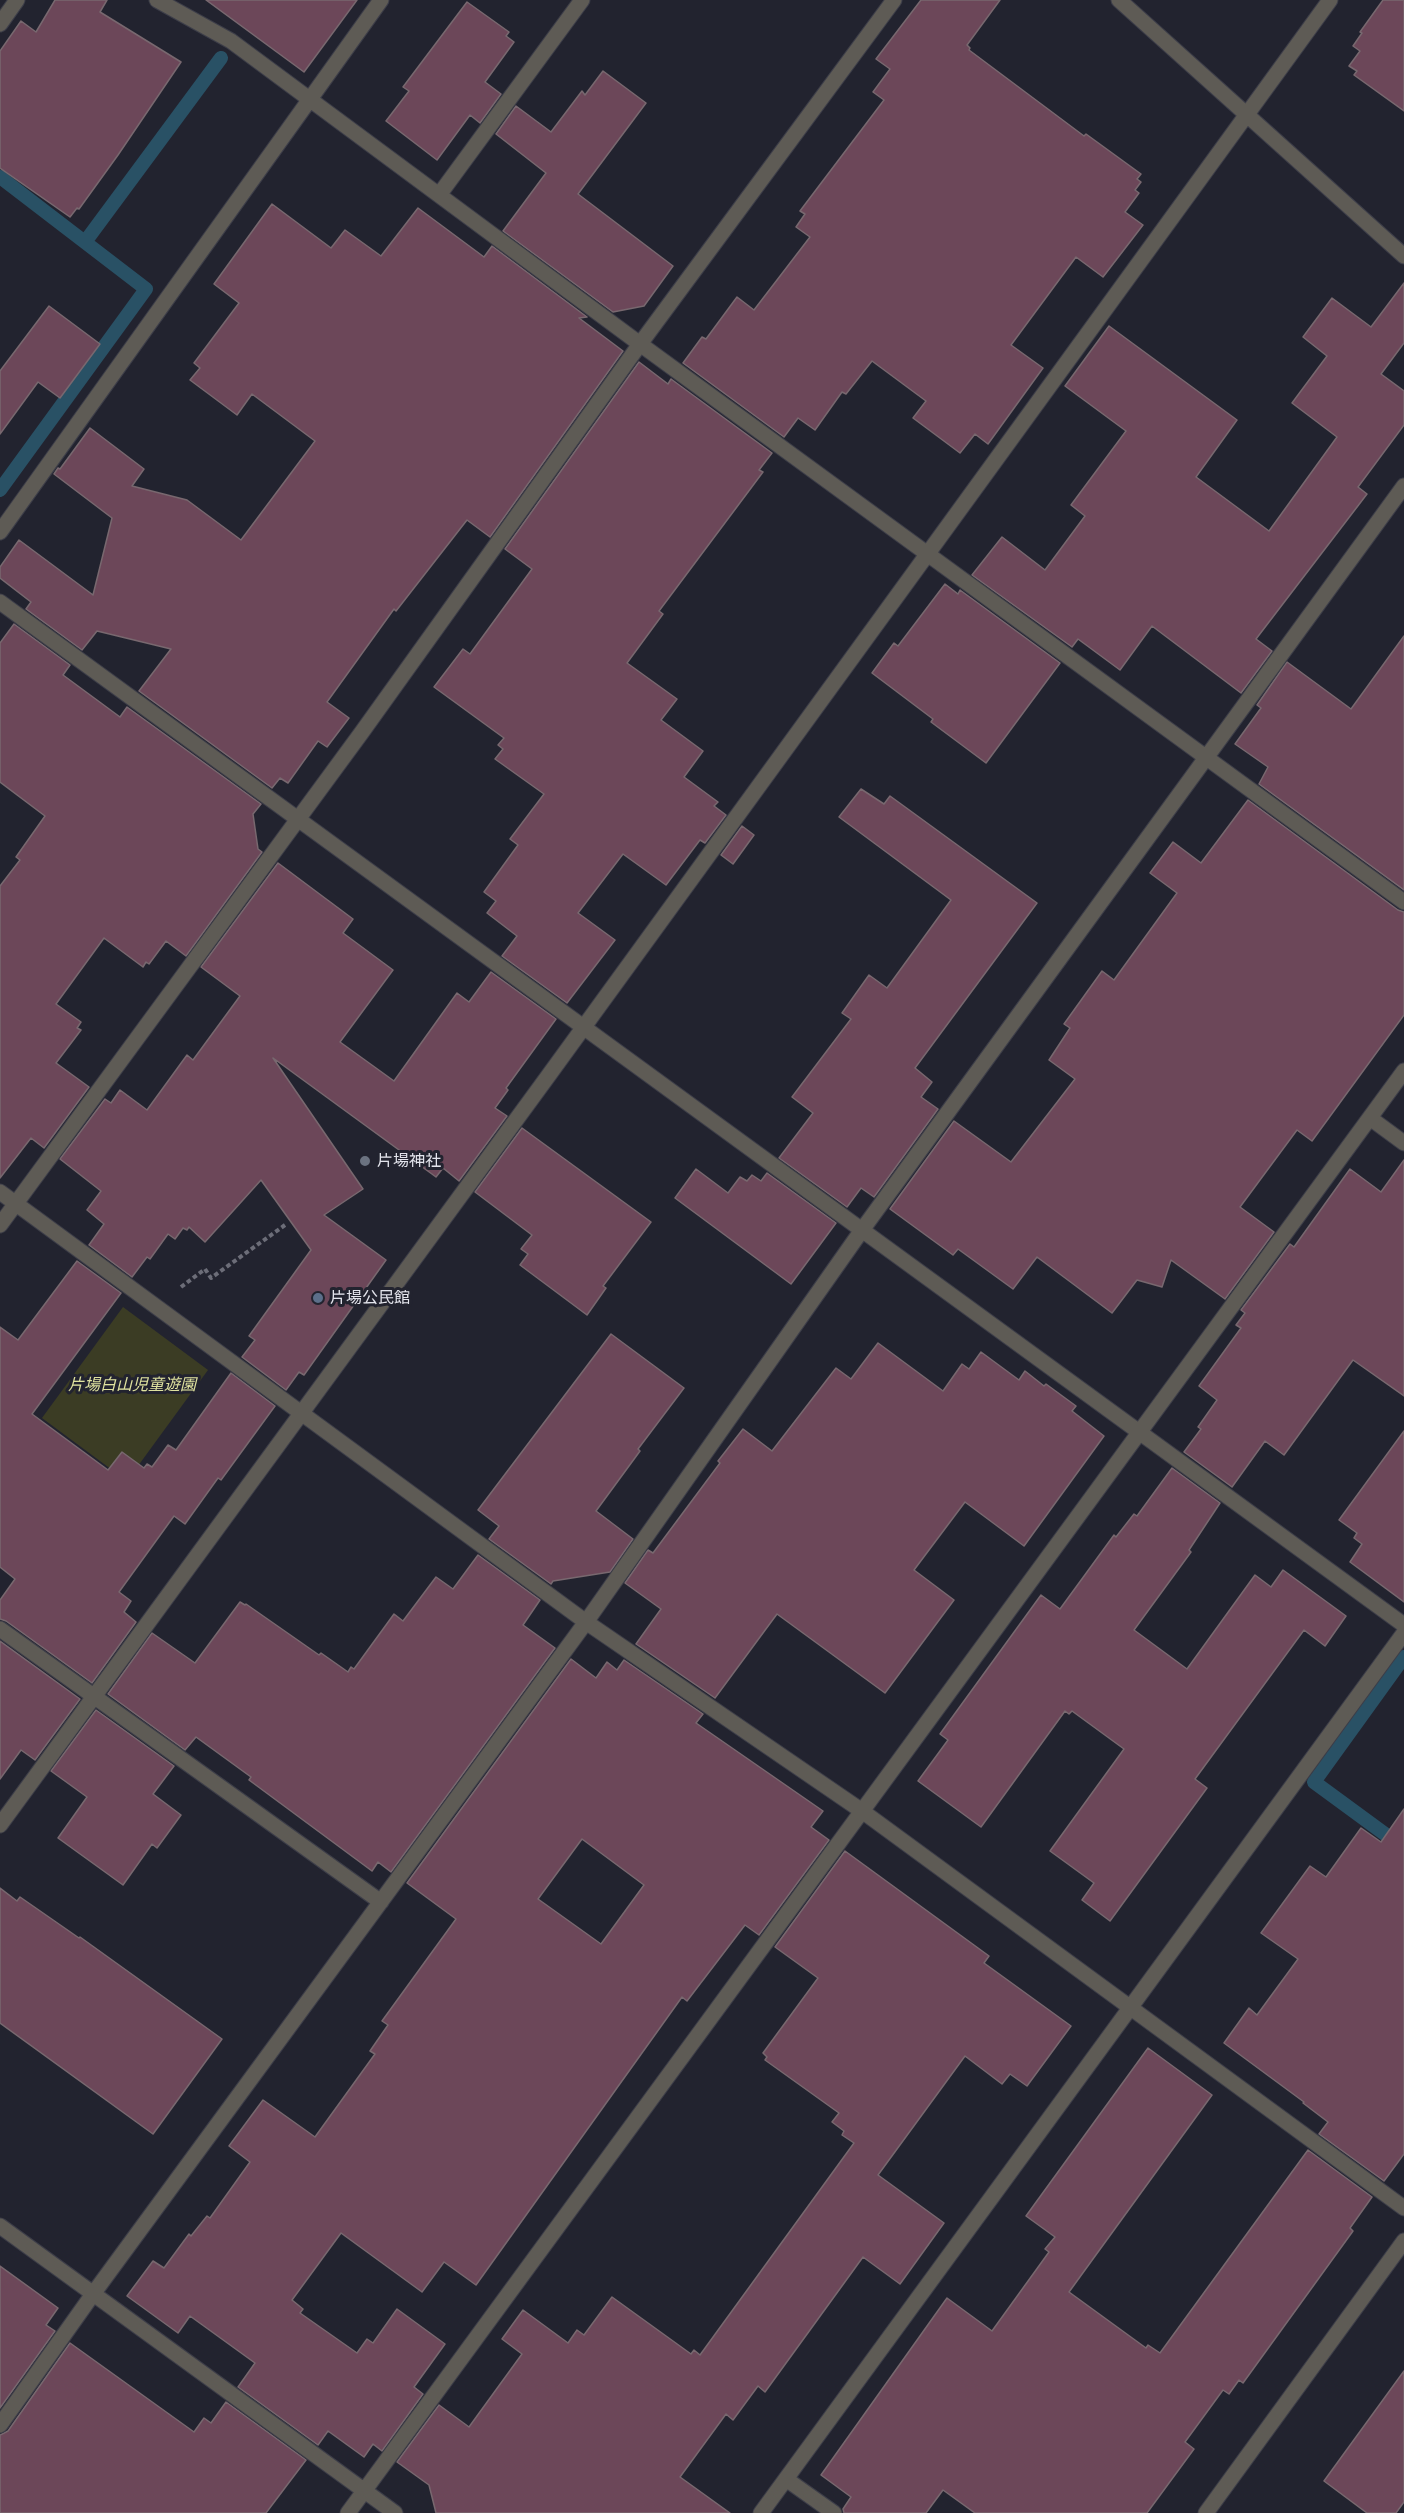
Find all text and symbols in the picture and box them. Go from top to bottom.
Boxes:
place label: 片場神社 [377,1151,441,1171]
marker: 片場神社 [358,1154,372,1168]
place label: 片場公民館 [330,1288,410,1308]
marker: 片場公民館 [311,1291,325,1305]
park label: 片場白山児童遊園 [68,1375,196,1395]

